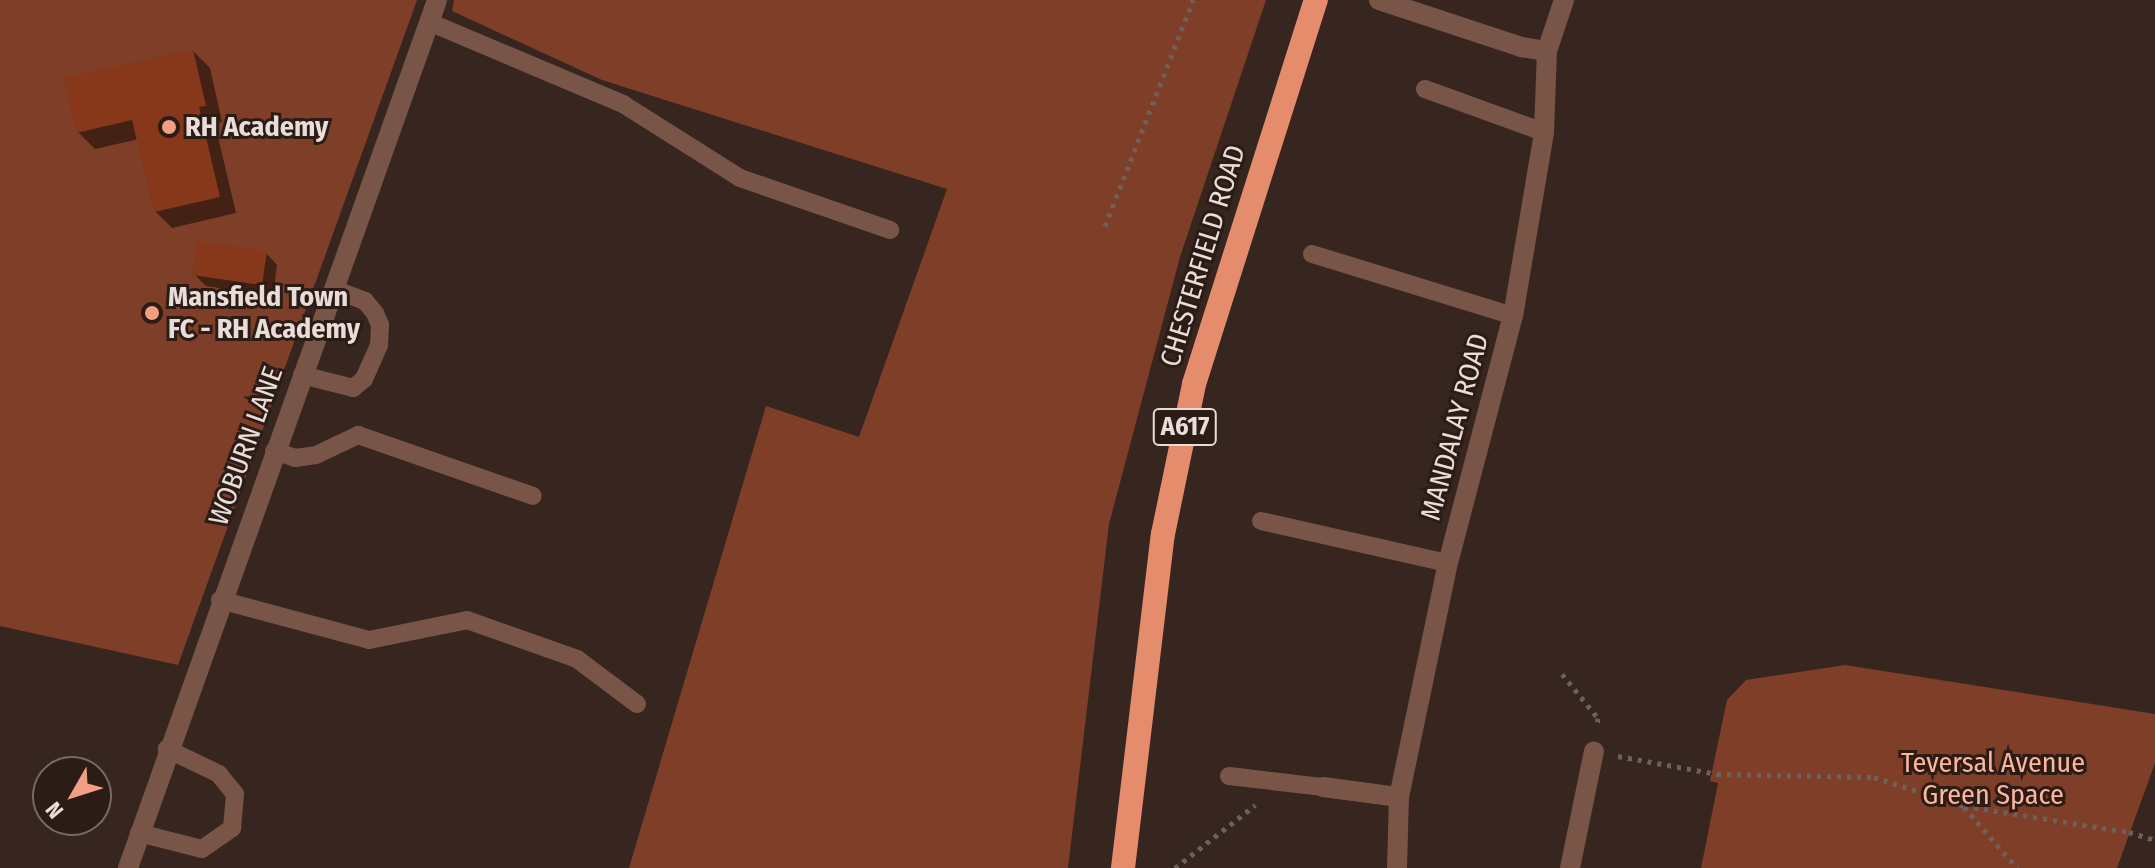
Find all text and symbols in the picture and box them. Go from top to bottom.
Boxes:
place label: RH Academy [185,110,328,144]
marker: RH Academy [160,118,178,136]
street label: CHESTERFIELD ROAD [1153,141,1253,371]
place label: Mansfield Town FC - RH Academy [168,280,360,346]
marker: Mansfield Town FC - RH Academy [143,304,161,322]
street label: MANDALAY ROAD [1414,330,1496,524]
street label: WOBURN LANE [202,362,290,530]
road number: A617 [1151,405,1219,449]
park label: Teversal Avenue Green Space [1901,746,2085,812]
north arrow [32,756,112,836]
text: N [40,797,69,824]

